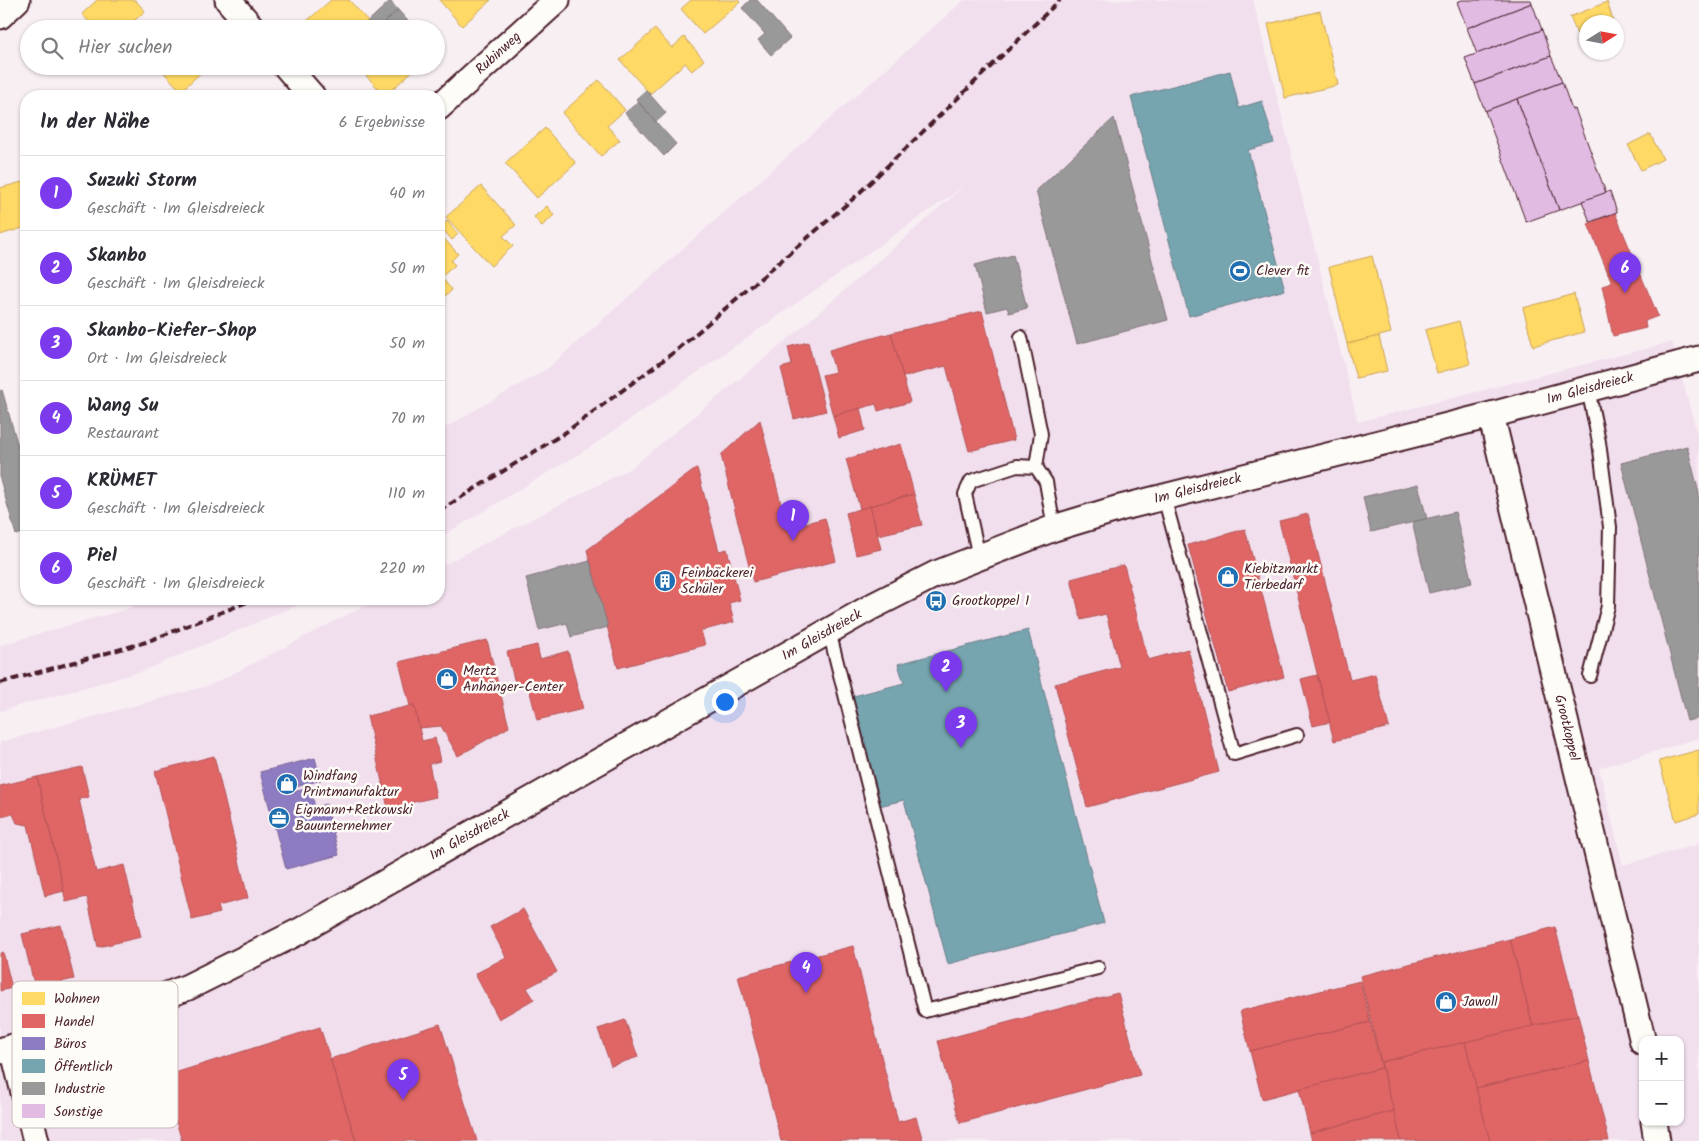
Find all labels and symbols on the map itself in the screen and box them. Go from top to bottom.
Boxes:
north arrow [1579,15,1624,60]
street label: Rubinweg [470,26,526,80]
pin: 6 [1609,252,1641,293]
sports icon: Clever fit [1228,259,1252,283]
place label: Clever fit [1256,260,1310,282]
street label: Im Gleisdreieck [1544,366,1636,411]
street label: Im Gleisdreieck [1152,467,1244,510]
pin: 1 [777,500,809,541]
place label: Kiebitzmarkt Tierbedarf [1244,558,1319,596]
place label: Feinbäckerei Schüler [681,562,753,600]
shop icon: Kiebitzmarkt Tierbedarf [1216,565,1240,589]
building icon: Feinbäckerei Schüler [653,569,677,593]
bus stop icon: Grootkoppel 1 [924,589,948,613]
place label: Grootkoppel 1 [952,590,1029,612]
street label: Im Gleisdreieck [778,603,867,667]
pin: 2 [930,651,962,692]
place label: Mertz Anhänger-Center [463,660,564,698]
shop icon: Mertz Anhänger-Center [435,667,459,691]
your location [712,689,738,715]
street label: Grootkoppel [1548,693,1586,764]
pin: 3 [945,707,977,748]
place label: Windfang Printmanufaktur [303,765,400,803]
shop icon: Windfang Printmanufaktur [275,772,299,796]
place label: Eigmann+Retkowski Bauunternehmer [295,799,413,837]
street label: Im Gleisdreieck [425,803,514,866]
office icon: Eigmann+Retkowski Bauunternehmer [267,806,291,830]
pin: 4 [790,952,822,993]
legend [12,981,178,1128]
text: Wohnen [54,988,100,1010]
shop icon: Jawoll [1434,990,1458,1014]
place label: Jawoll [1462,991,1498,1013]
text: Handel [54,1011,95,1033]
text: Büros [54,1033,87,1055]
text: Öffentlich [54,1056,113,1078]
pin: 5 [387,1059,419,1100]
text: Industrie [54,1078,106,1100]
text: Sonstige [54,1101,104,1123]

